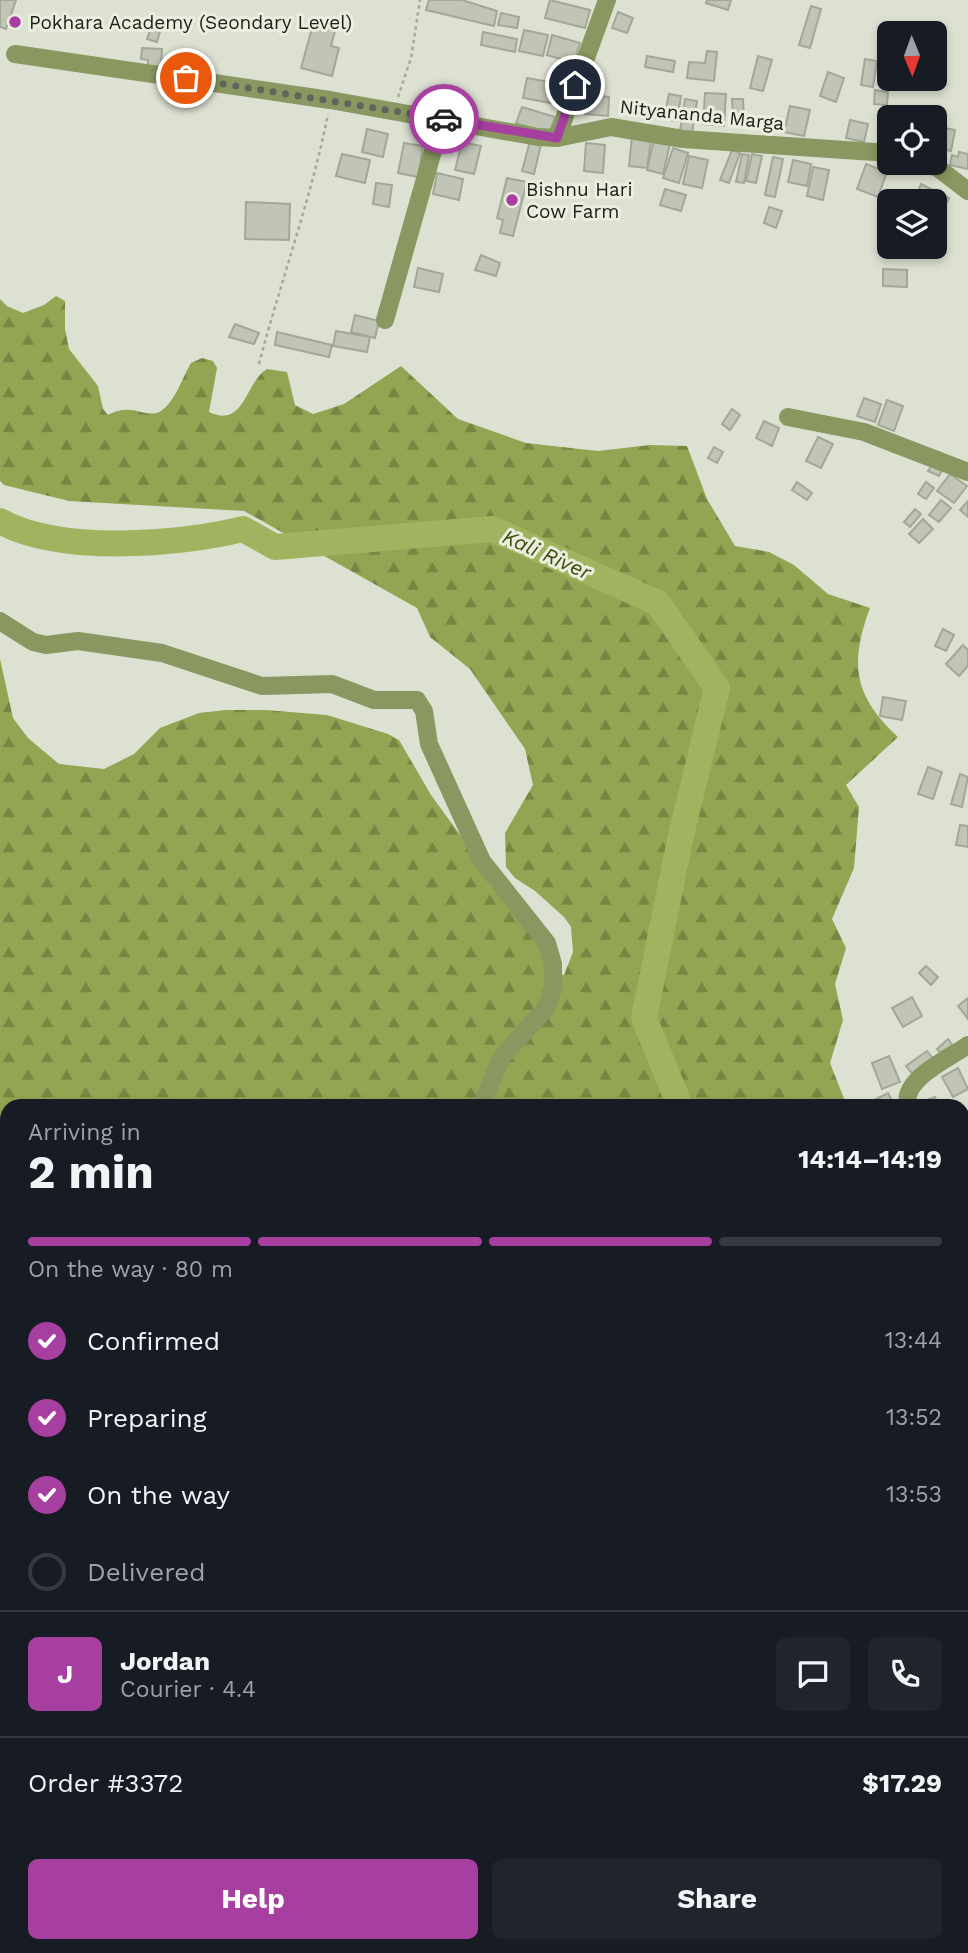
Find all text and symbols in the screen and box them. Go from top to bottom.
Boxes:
place label: Pokhara Academy (Seondary Level) [29,11,352,34]
marker: Pokhara Academy (Seondary Level) [7,14,23,30]
north arrow [877,21,947,91]
map controls [877,21,947,259]
pin [156,48,216,108]
pin [545,55,605,115]
icon: bag [167,59,205,97]
icon: home [556,66,594,104]
courier [409,84,479,154]
street label: Nityananda Marga [619,95,786,135]
icon: car [425,100,463,138]
button: locate [877,105,947,175]
place label: Bishnu Hari Cow Farm [526,178,633,223]
button: layers [877,189,947,259]
marker: Bishnu Hari Cow Farm [504,192,520,208]
water label: Kali River [499,523,596,585]
text: Arriving in [28,1119,141,1146]
text: 14:14–14:19 [798,1144,942,1174]
text: 2 min [28,1145,154,1199]
text: On the way · 80 m [28,1256,233,1283]
icon: check [28,1322,66,1360]
text: Confirmed [87,1326,220,1356]
text: 13:44 [885,1327,942,1354]
icon: check [28,1399,66,1437]
text: Preparing [87,1403,207,1433]
text: 13:52 [886,1404,942,1431]
icon: check [28,1476,66,1514]
text: On the way [87,1480,230,1510]
text: 13:53 [886,1481,942,1508]
text: Delivered [87,1557,206,1587]
button: chat [776,1637,850,1711]
button: phone [868,1637,942,1711]
text: Jordan [120,1646,210,1676]
text: J [57,1659,73,1689]
text: Courier · 4.4 [120,1676,256,1703]
text: Order #3372 [28,1768,183,1798]
text: $17.29 [862,1768,942,1798]
button: Help [28,1859,478,1939]
button: Share [492,1859,942,1939]

